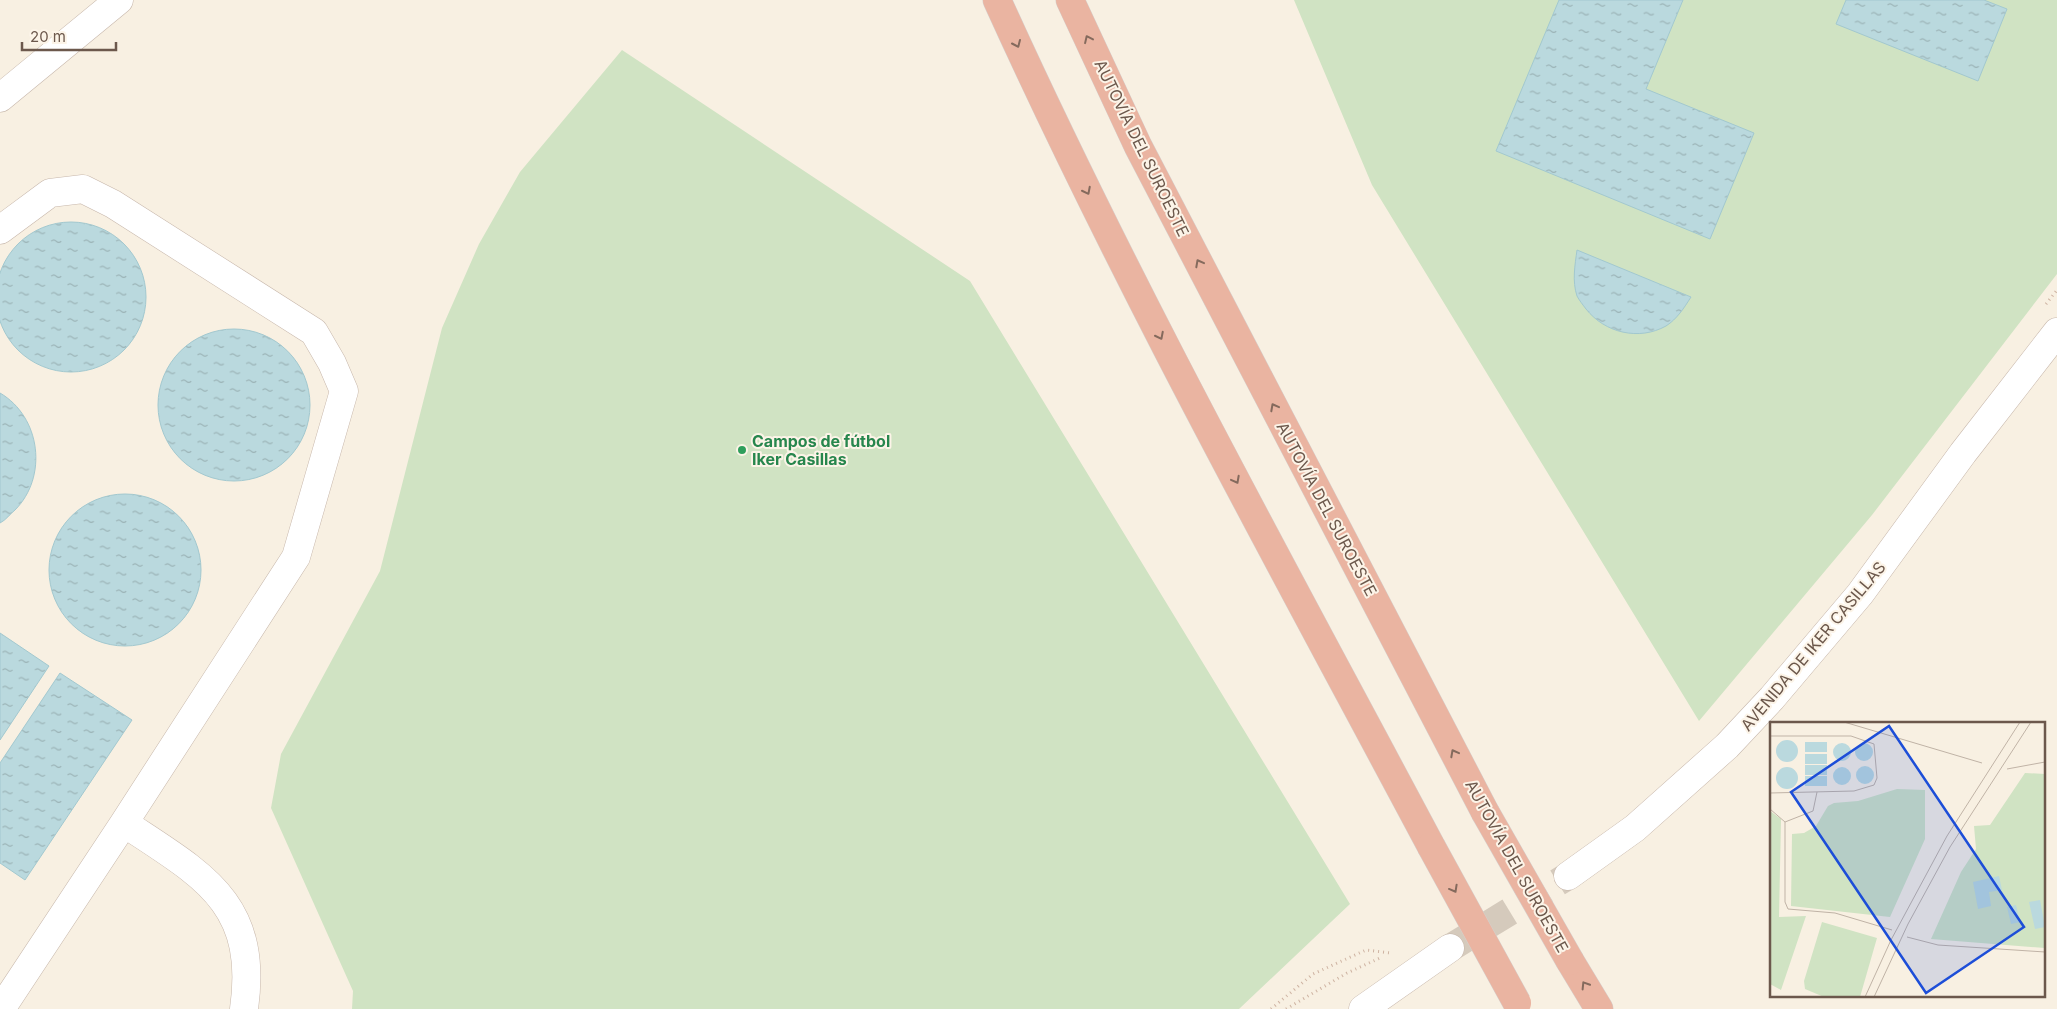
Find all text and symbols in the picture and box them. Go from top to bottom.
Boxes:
scale bar [22,20,116,52]
text: 20 m [30,27,66,46]
one-way arrow [1084,35,1095,44]
one-way arrow [1011,39,1022,48]
street label: AUTOVÍA DEL SUROESTE [1090,56,1194,240]
one-way arrow [1081,186,1092,195]
one-way arrow [1195,259,1205,268]
one-way arrow [1154,331,1165,340]
one-way arrow [1270,403,1280,412]
street label: AUTOVÍA DEL SUROESTE [1273,419,1381,599]
place label: Campos de fútbol Iker Casillas [752,431,890,469]
marker: Campos de fútbol Iker Casillas [736,444,748,456]
one-way arrow [1230,475,1240,484]
street label: AVENIDA DE IKER CASILLAS [1736,557,1890,735]
inset map [1770,722,2044,996]
one-way arrow [1450,749,1460,758]
street label: AUTOVÍA DEL SUROESTE [1461,776,1573,956]
one-way arrow [1448,883,1458,892]
one-way arrow [1581,982,1591,991]

